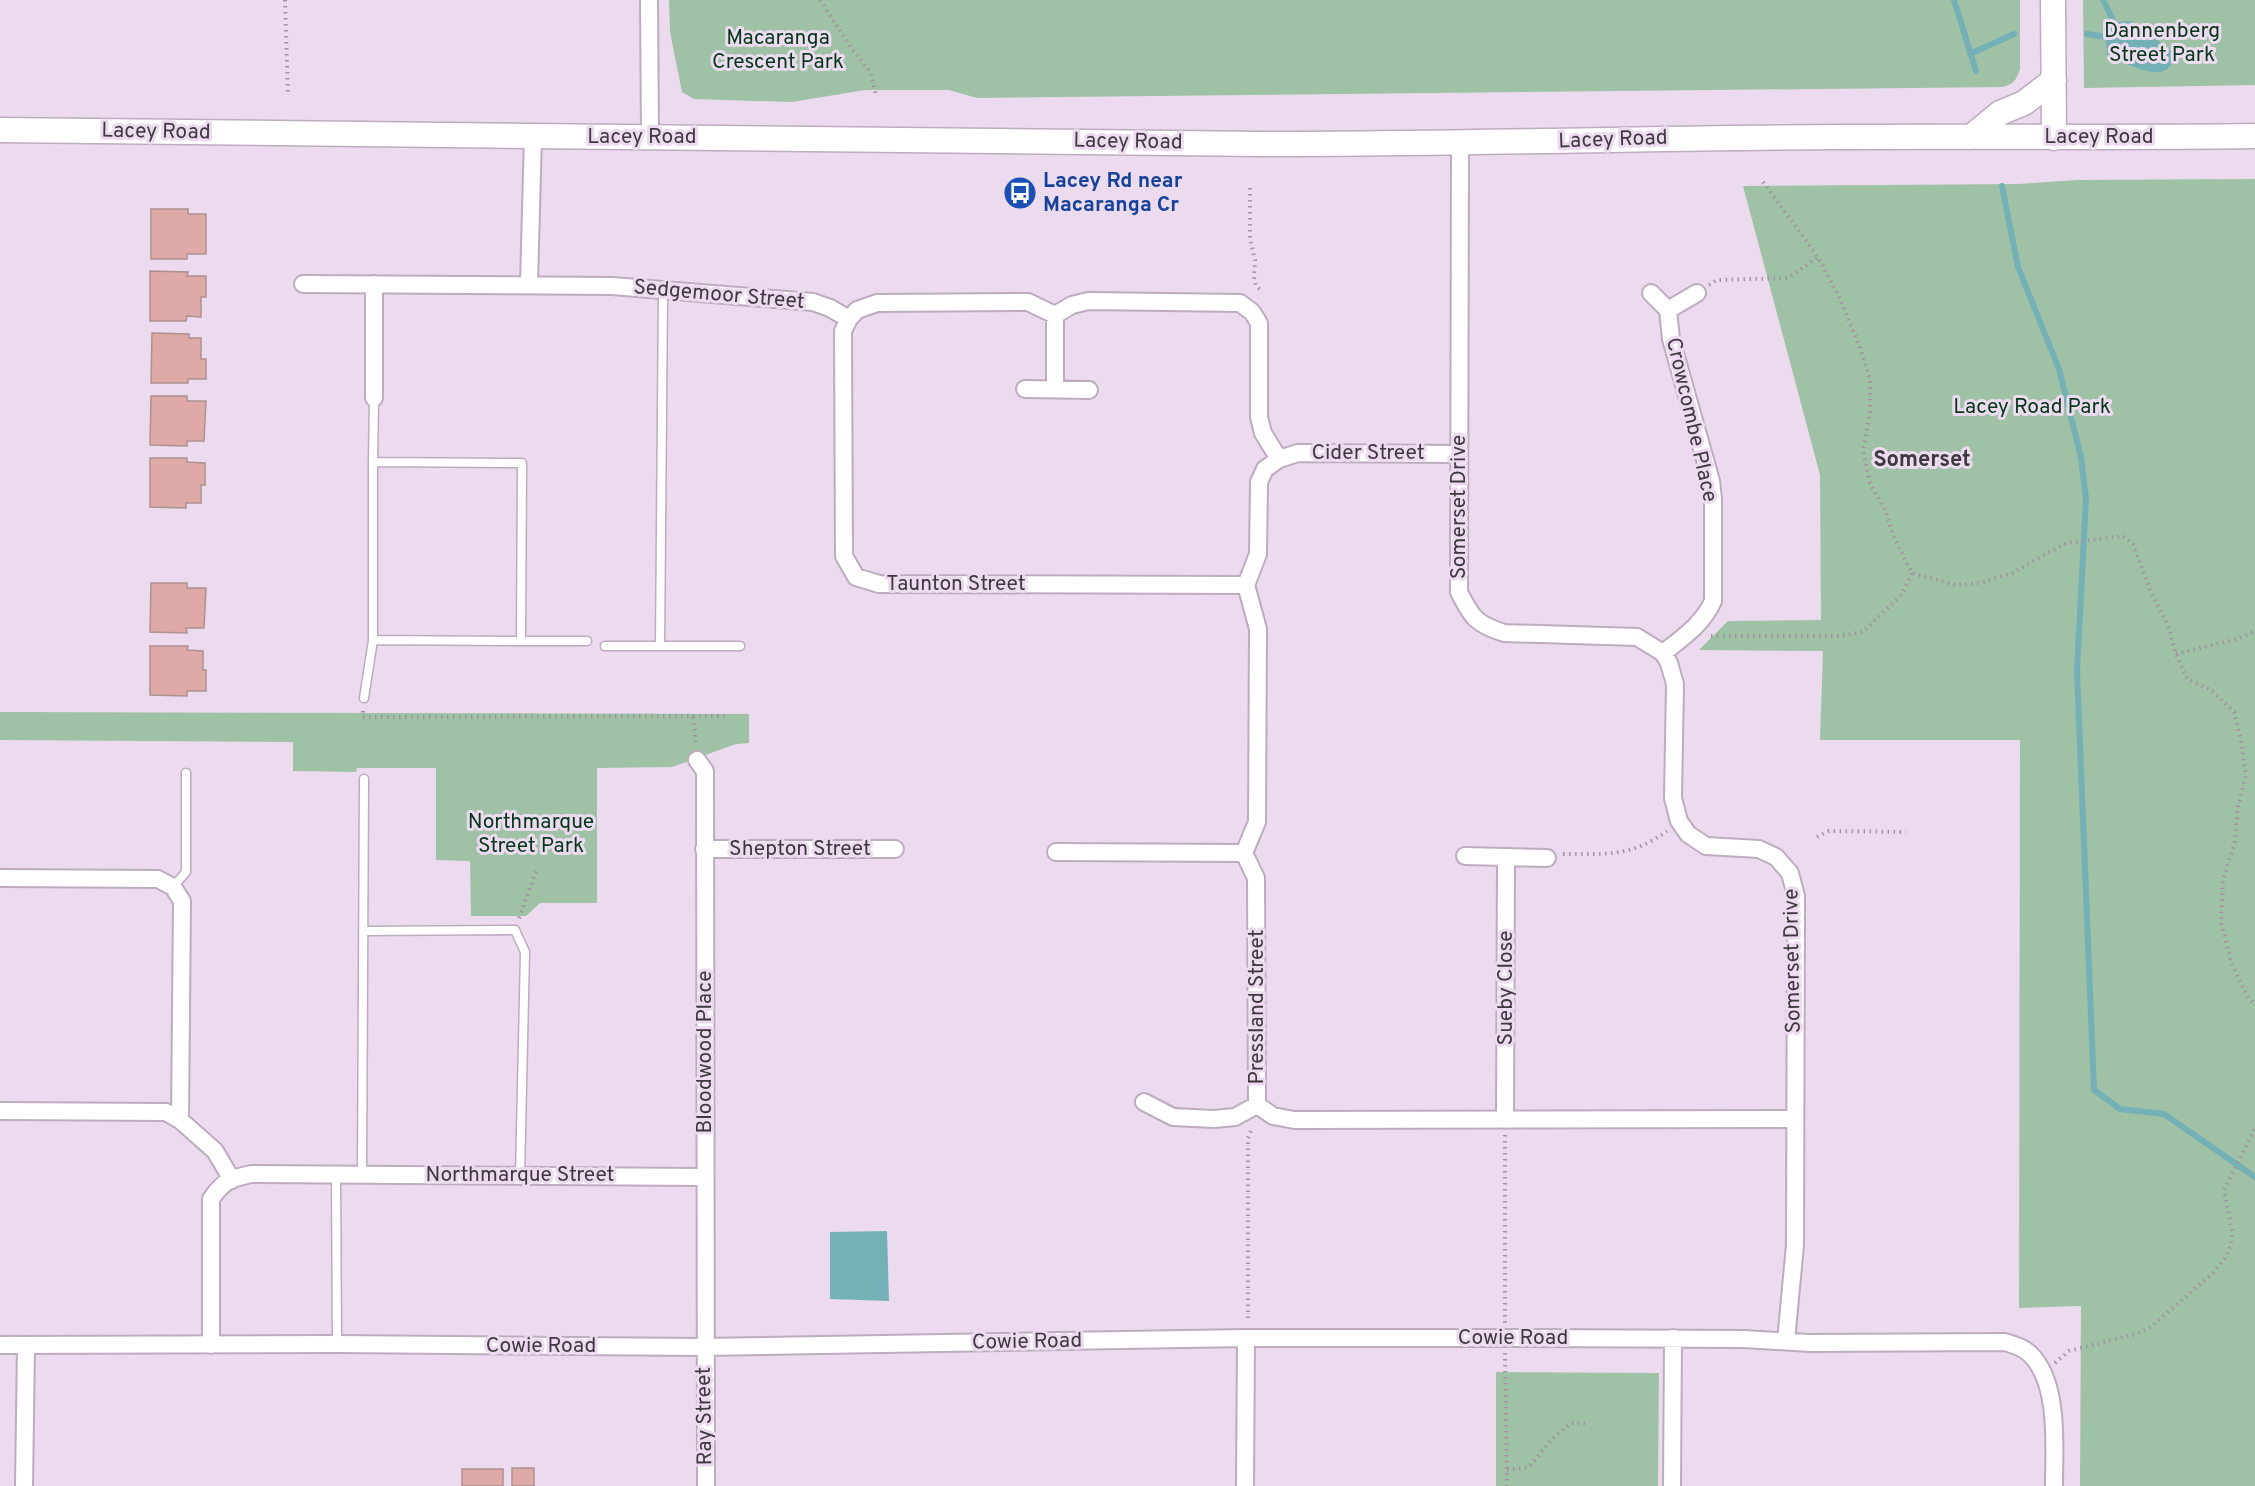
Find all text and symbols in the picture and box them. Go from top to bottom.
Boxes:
park label: Dannenberg Street Park [2104,18,2220,69]
park label: Macaranga Crescent Park [712,25,844,76]
street label: Lacey Road [101,118,211,146]
street label: Lacey Road [587,124,697,151]
street label: Lacey Road [2044,124,2154,151]
street label: Lacey Road [1558,125,1668,155]
street label: Lacey Road [1073,128,1183,156]
place label: Lacey Rd near Macaranga Cr [1043,168,1183,219]
bus stop icon: Lacey Rd near Macaranga Cr [1002,175,1038,211]
street label: Sedgemoor Street [632,274,806,316]
street label: Crowcombe Place [1659,335,1723,505]
park label: Lacey Road Park [1953,394,2111,421]
street label: Somerset Drive [1446,435,1473,579]
street label: Cider Street [1311,440,1425,467]
district label: Somerset [1873,447,1971,474]
street label: Taunton Street [886,571,1026,598]
park label: Northmarque Street Park [468,809,594,860]
street label: Shepton Street [729,836,871,863]
street label: Somerset Drive [1778,888,1808,1034]
street label: Pressland Street [1244,929,1271,1085]
street label: Sueby Close [1493,931,1520,1045]
street label: Bloodwood Place [692,971,719,1133]
street label: Northmarque Street [425,1162,615,1189]
street label: Cowie Road [1458,1325,1568,1352]
street label: Cowie Road [972,1328,1082,1356]
street label: Cowie Road [486,1333,596,1360]
street label: Ray Street [691,1366,719,1466]

